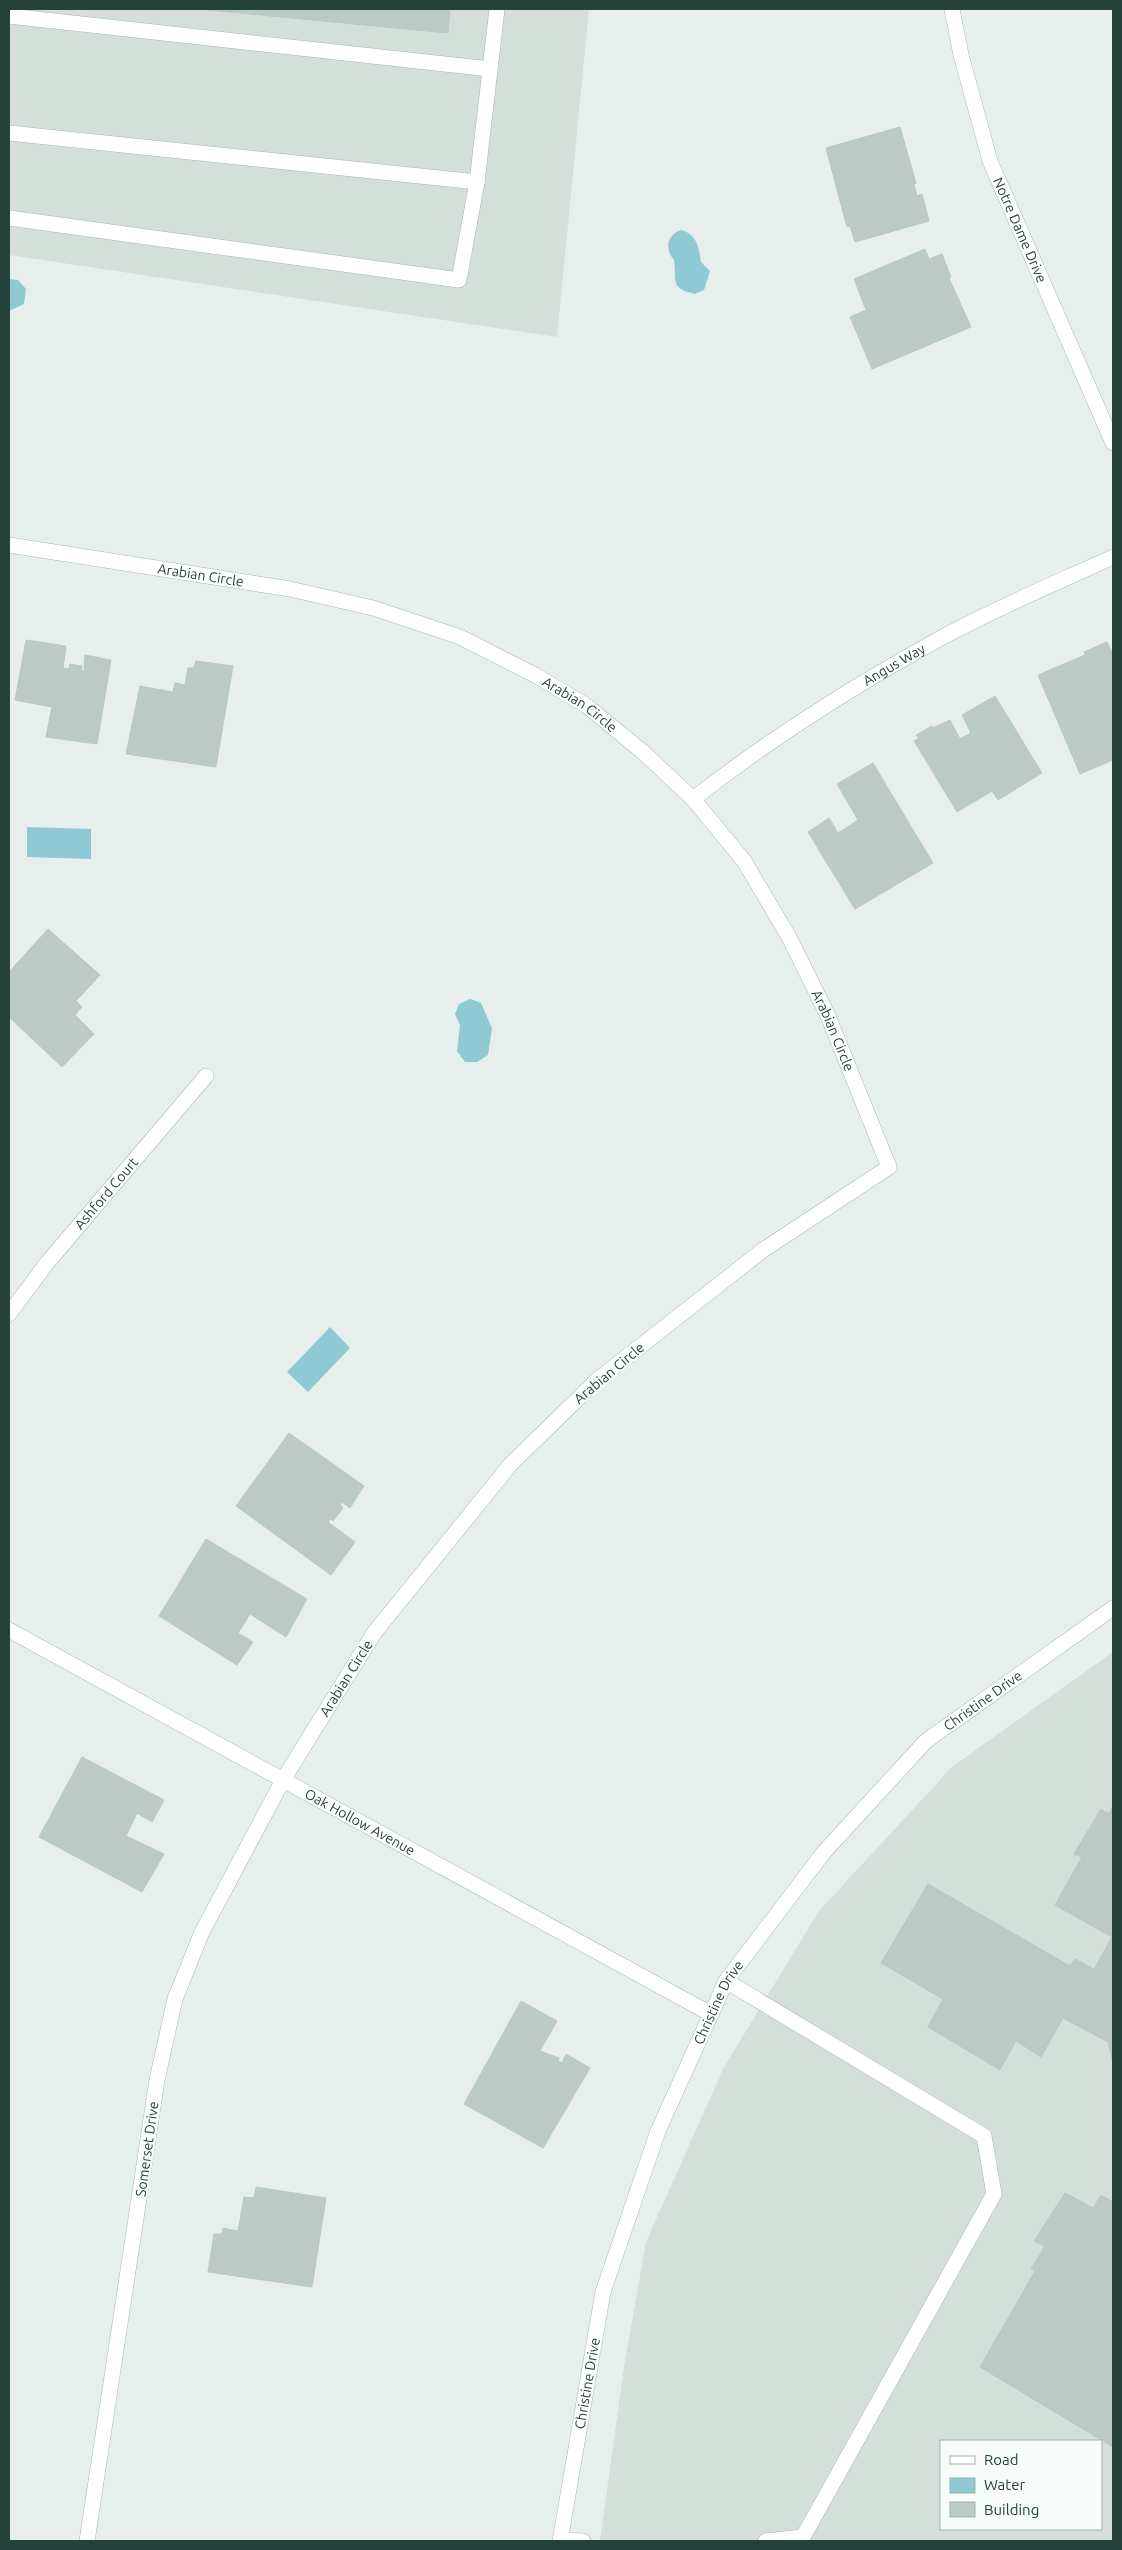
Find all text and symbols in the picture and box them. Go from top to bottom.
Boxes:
street label: Notre Dame Drive [990,175,1050,285]
street label: Arabian Circle [157,560,245,590]
street label: Angus Way [860,640,928,689]
street label: Arabian Circle [540,673,620,735]
street label: Arabian Circle [808,987,857,1073]
street label: Ashford Court [71,1154,142,1233]
street label: Arabian Circle [571,1339,647,1407]
street label: Arabian Circle [316,1637,376,1719]
street label: Christine Drive [941,1667,1025,1734]
street label: Oak Hollow Avenue [302,1785,418,1859]
street label: Christine Drive [690,1957,747,2047]
street label: Somerset Drive [132,2100,162,2198]
street label: Christine Drive [571,2336,603,2430]
legend [940,2440,1102,2530]
text: Road [984,2451,1019,2468]
text: Water [984,2476,1025,2493]
text: Building [984,2501,1039,2518]

